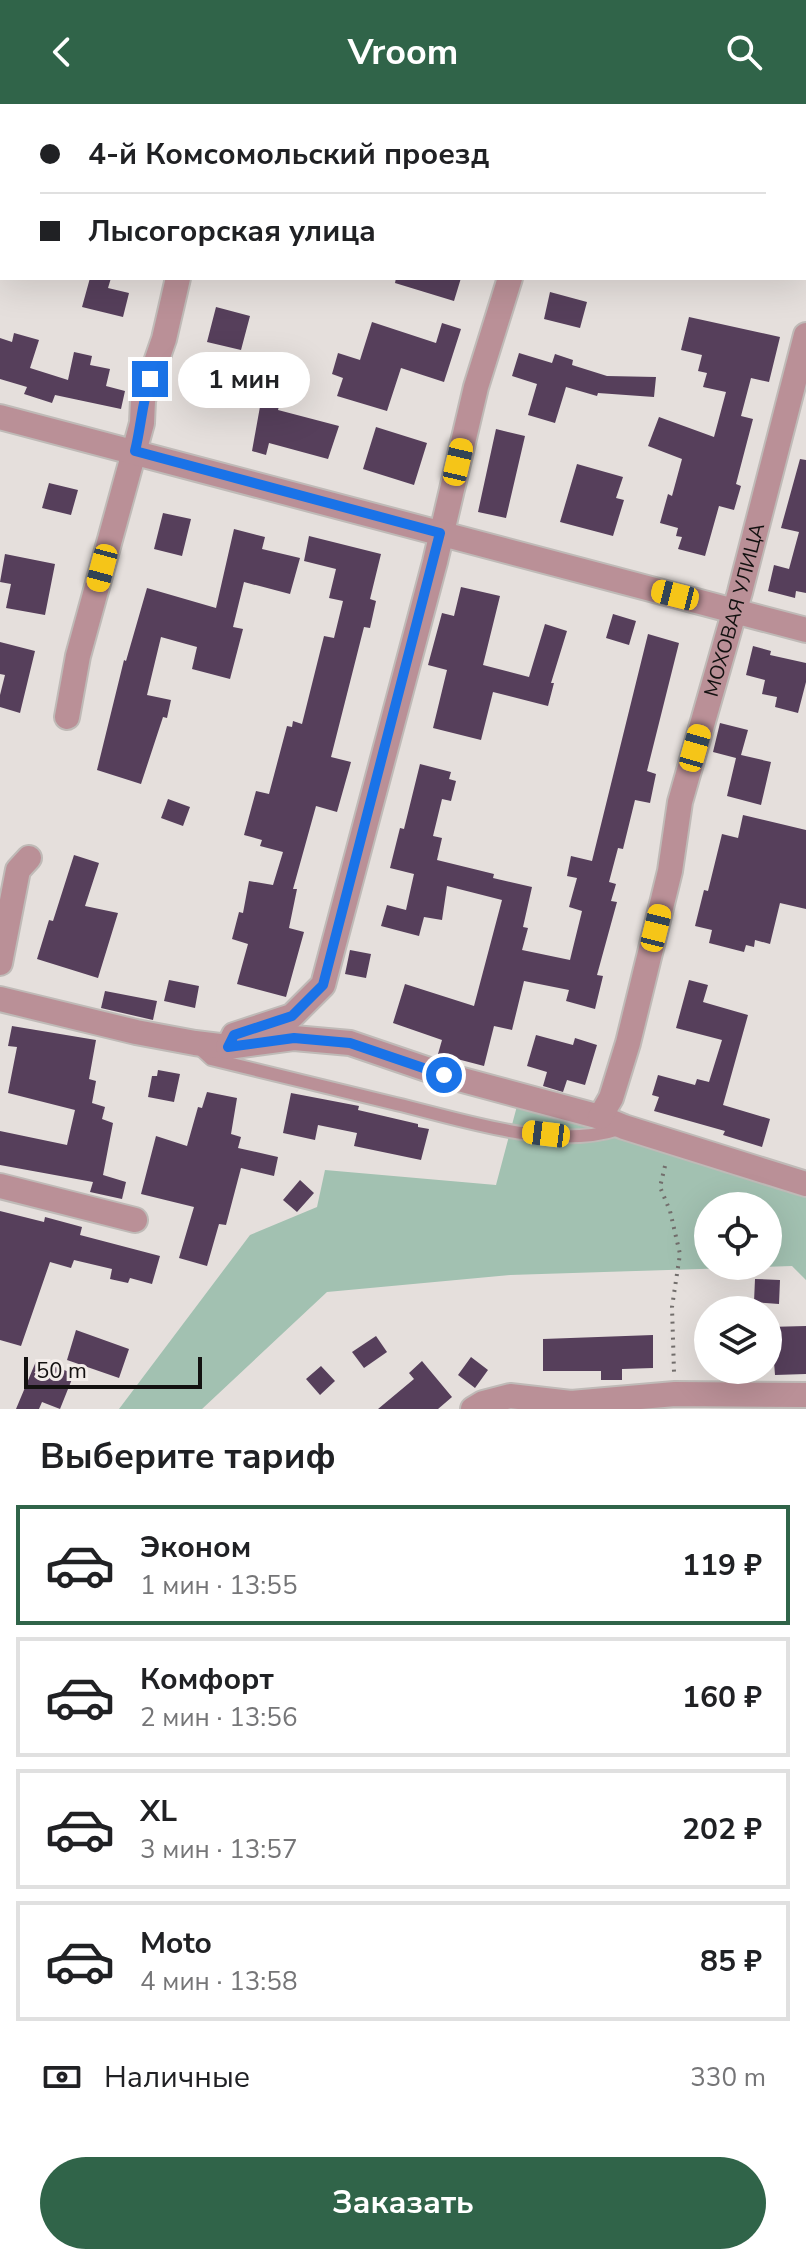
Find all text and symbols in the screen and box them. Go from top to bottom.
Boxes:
text: Vroom [348,28,458,77]
icon: back [40,30,84,74]
icon: search [722,30,766,74]
text: 4-й Комсомольский проезд [88,134,489,175]
text: Лысогорская улица [88,211,376,252]
callout: 1 мин [178,351,310,407]
route end [132,361,168,397]
text: 1 мин [208,362,280,397]
car [441,436,475,488]
street label: МОХОВАЯ УЛИЦА [697,520,771,700]
car [84,542,120,594]
car [649,578,701,612]
car [677,722,713,774]
car [639,902,673,954]
route start [426,1057,462,1093]
car [521,1119,571,1149]
map controls [694,1192,782,1384]
button: locate [694,1192,782,1280]
button: layers [694,1296,782,1384]
scale bar [24,1353,202,1389]
text: 50 m [36,1356,87,1386]
text: Выберите тариф [40,1432,336,1481]
text: Эконом [140,1527,251,1568]
icon: car [44,1529,116,1601]
text: 119 ₽ [682,1545,762,1586]
text: 1 мин · 13:55 [140,1568,297,1603]
text: Комфорт [140,1659,274,1700]
icon: car [44,1661,116,1733]
text: 160 ₽ [682,1677,762,1718]
text: 2 мин · 13:56 [140,1700,297,1735]
text: XL [140,1791,177,1832]
icon: car [44,1793,116,1865]
text: 202 ₽ [682,1809,762,1850]
text: 3 мин · 13:57 [140,1832,297,1867]
text: Moto [140,1923,212,1964]
icon: car [44,1925,116,1997]
text: 85 ₽ [700,1941,762,1982]
text: 4 мин · 13:58 [140,1964,297,1999]
icon: cash [40,2055,84,2099]
text: Наличные [104,2057,250,2098]
text: 330 m [690,2060,766,2095]
button: Заказать [40,2157,766,2249]

